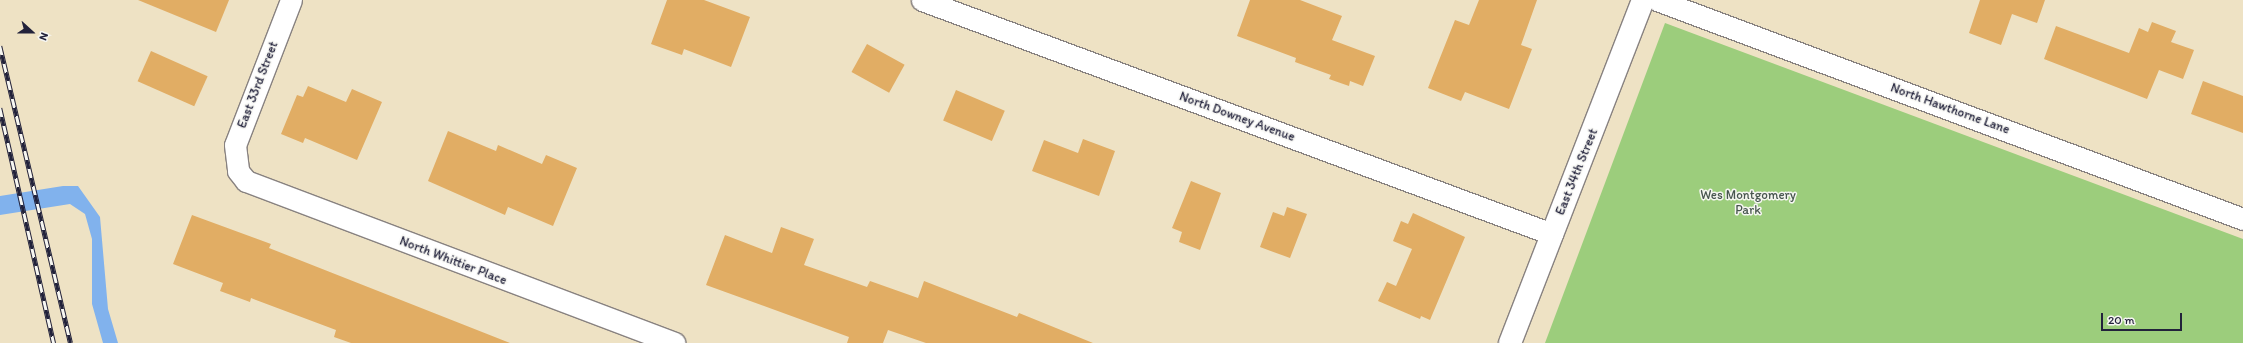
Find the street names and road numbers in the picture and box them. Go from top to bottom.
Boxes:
street label: East 33rd Street [234,40,282,130]
street label: North Hawthorne Lane [1888,80,2012,138]
street label: North Downey Avenue [1177,89,1297,145]
street label: East 34th Street [1553,127,1601,217]
street label: North Whittier Place [397,233,509,289]

